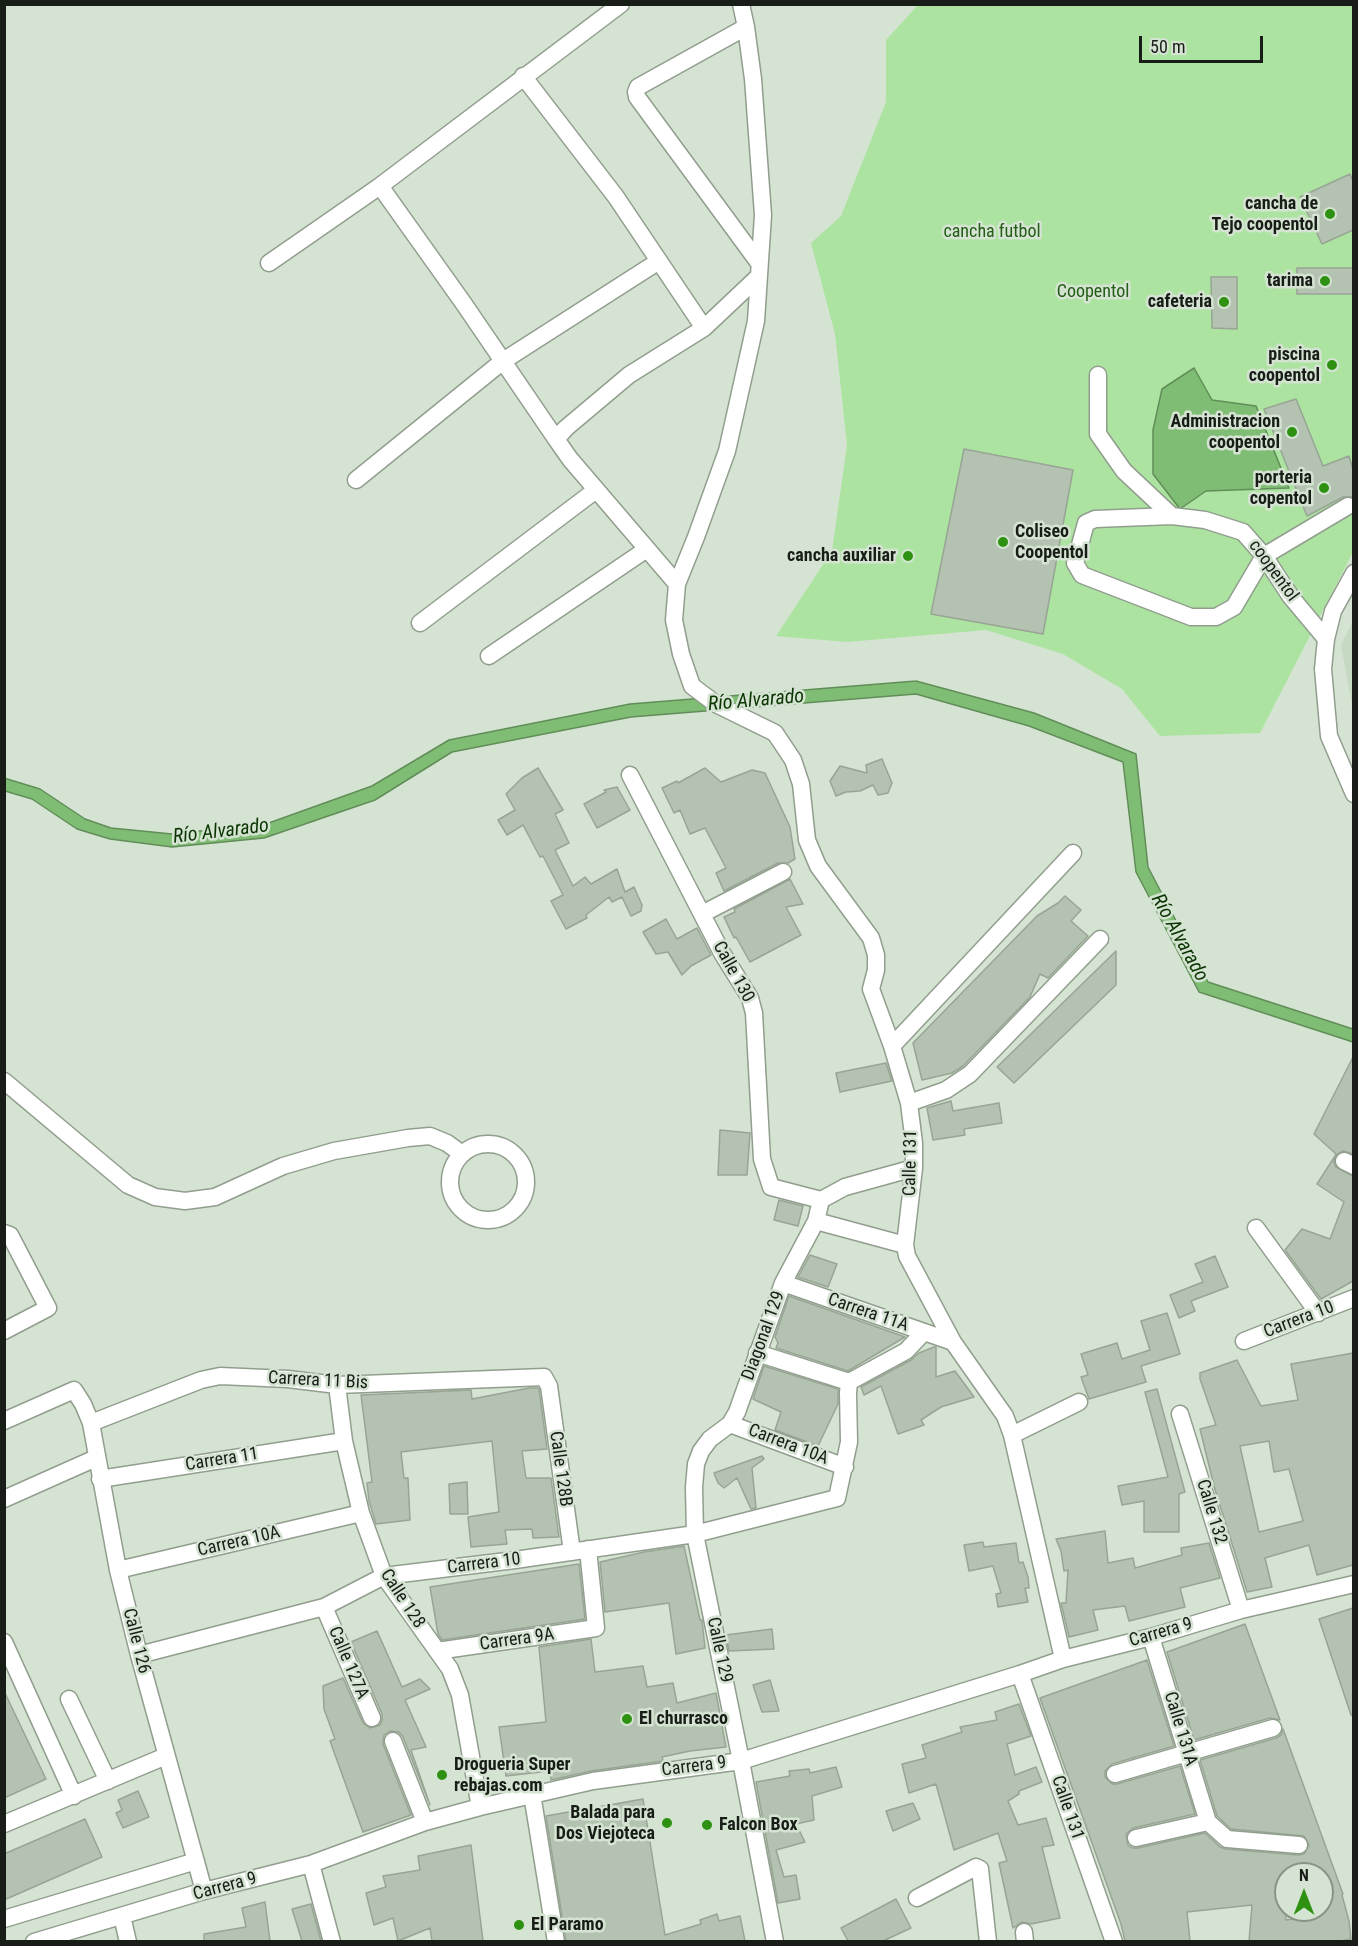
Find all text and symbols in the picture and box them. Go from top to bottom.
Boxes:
scale bar [1142,24,1266,62]
text: 50 m [1150,36,1185,57]
place label: cancha de Tejo coopentol [1212,193,1318,236]
marker: cancha de Tejo coopentol [1323,207,1337,221]
park label: cancha futbol [943,221,1041,243]
place label: tarima [1267,270,1313,292]
marker: tarima [1318,274,1332,288]
park label: Coopentol [1057,281,1129,303]
place label: cafeteria [1148,291,1212,313]
marker: cafeteria [1217,295,1231,309]
place label: piscina coopentol [1249,344,1320,386]
marker: piscina coopentol [1325,358,1339,372]
place label: Administracion coopentol [1171,411,1280,454]
marker: Administracion coopentol [1285,425,1299,439]
place label: porteria copentol [1250,467,1312,510]
marker: porteria copentol [1317,481,1331,495]
place label: Coliseo Coopentol [1015,521,1088,564]
marker: Coliseo Coopentol [996,535,1010,549]
street label: coopentol [1243,536,1303,606]
place label: cancha auxiliar [787,545,896,567]
marker: cancha auxiliar [901,549,915,563]
water label: Río Alvarado [707,685,805,717]
water label: Río Alvarado [172,814,270,850]
water label: Río Alvarado [1145,890,1213,986]
street label: Calle 130 [707,938,759,1006]
street label: Calle 131 [900,1130,922,1196]
street label: Diagonal 129 [738,1289,790,1383]
street label: Carrera 11A [825,1289,911,1337]
street label: Carrera 10 [1261,1297,1337,1343]
street label: Carrera 11 Bis [267,1368,369,1394]
street label: Carrera 10A [745,1420,831,1470]
street label: Calle 128B [544,1430,576,1508]
street label: Carrera 11 [184,1444,260,1476]
street label: Calle 132 [1191,1477,1231,1547]
street label: Carrera 10A [196,1522,282,1562]
street label: Carrera 10 [446,1549,522,1579]
street label: Calle 128 [375,1565,429,1633]
street label: Calle 126 [117,1606,155,1676]
street label: Carrera 9 [1127,1614,1195,1652]
street label: Calle 129 [702,1615,736,1685]
street label: Calle 127A [323,1623,373,1703]
street label: Carrera 9A [478,1624,556,1656]
street label: Calle 131A [1158,1689,1202,1769]
place label: El churrasco [639,1708,728,1730]
marker: El churrasco [620,1712,634,1726]
street label: Carrera 9 [661,1752,727,1782]
place label: Drogueria Super rebajas.com [454,1754,570,1796]
marker: Drogueria Super rebajas.com [435,1768,449,1782]
street label: Calle 131 [1046,1773,1088,1843]
place label: Balada para Dos Viejoteca [556,1802,655,1844]
place label: Falcon Box [719,1814,798,1836]
marker: Balada para Dos Viejoteca [660,1816,674,1830]
marker: Falcon Box [700,1818,714,1832]
north arrow [1274,1862,1334,1922]
text: N [1299,1866,1309,1885]
street label: Carrera 9 [191,1868,259,1906]
place label: El Paramo [531,1914,604,1936]
marker: El Paramo [512,1918,526,1932]

